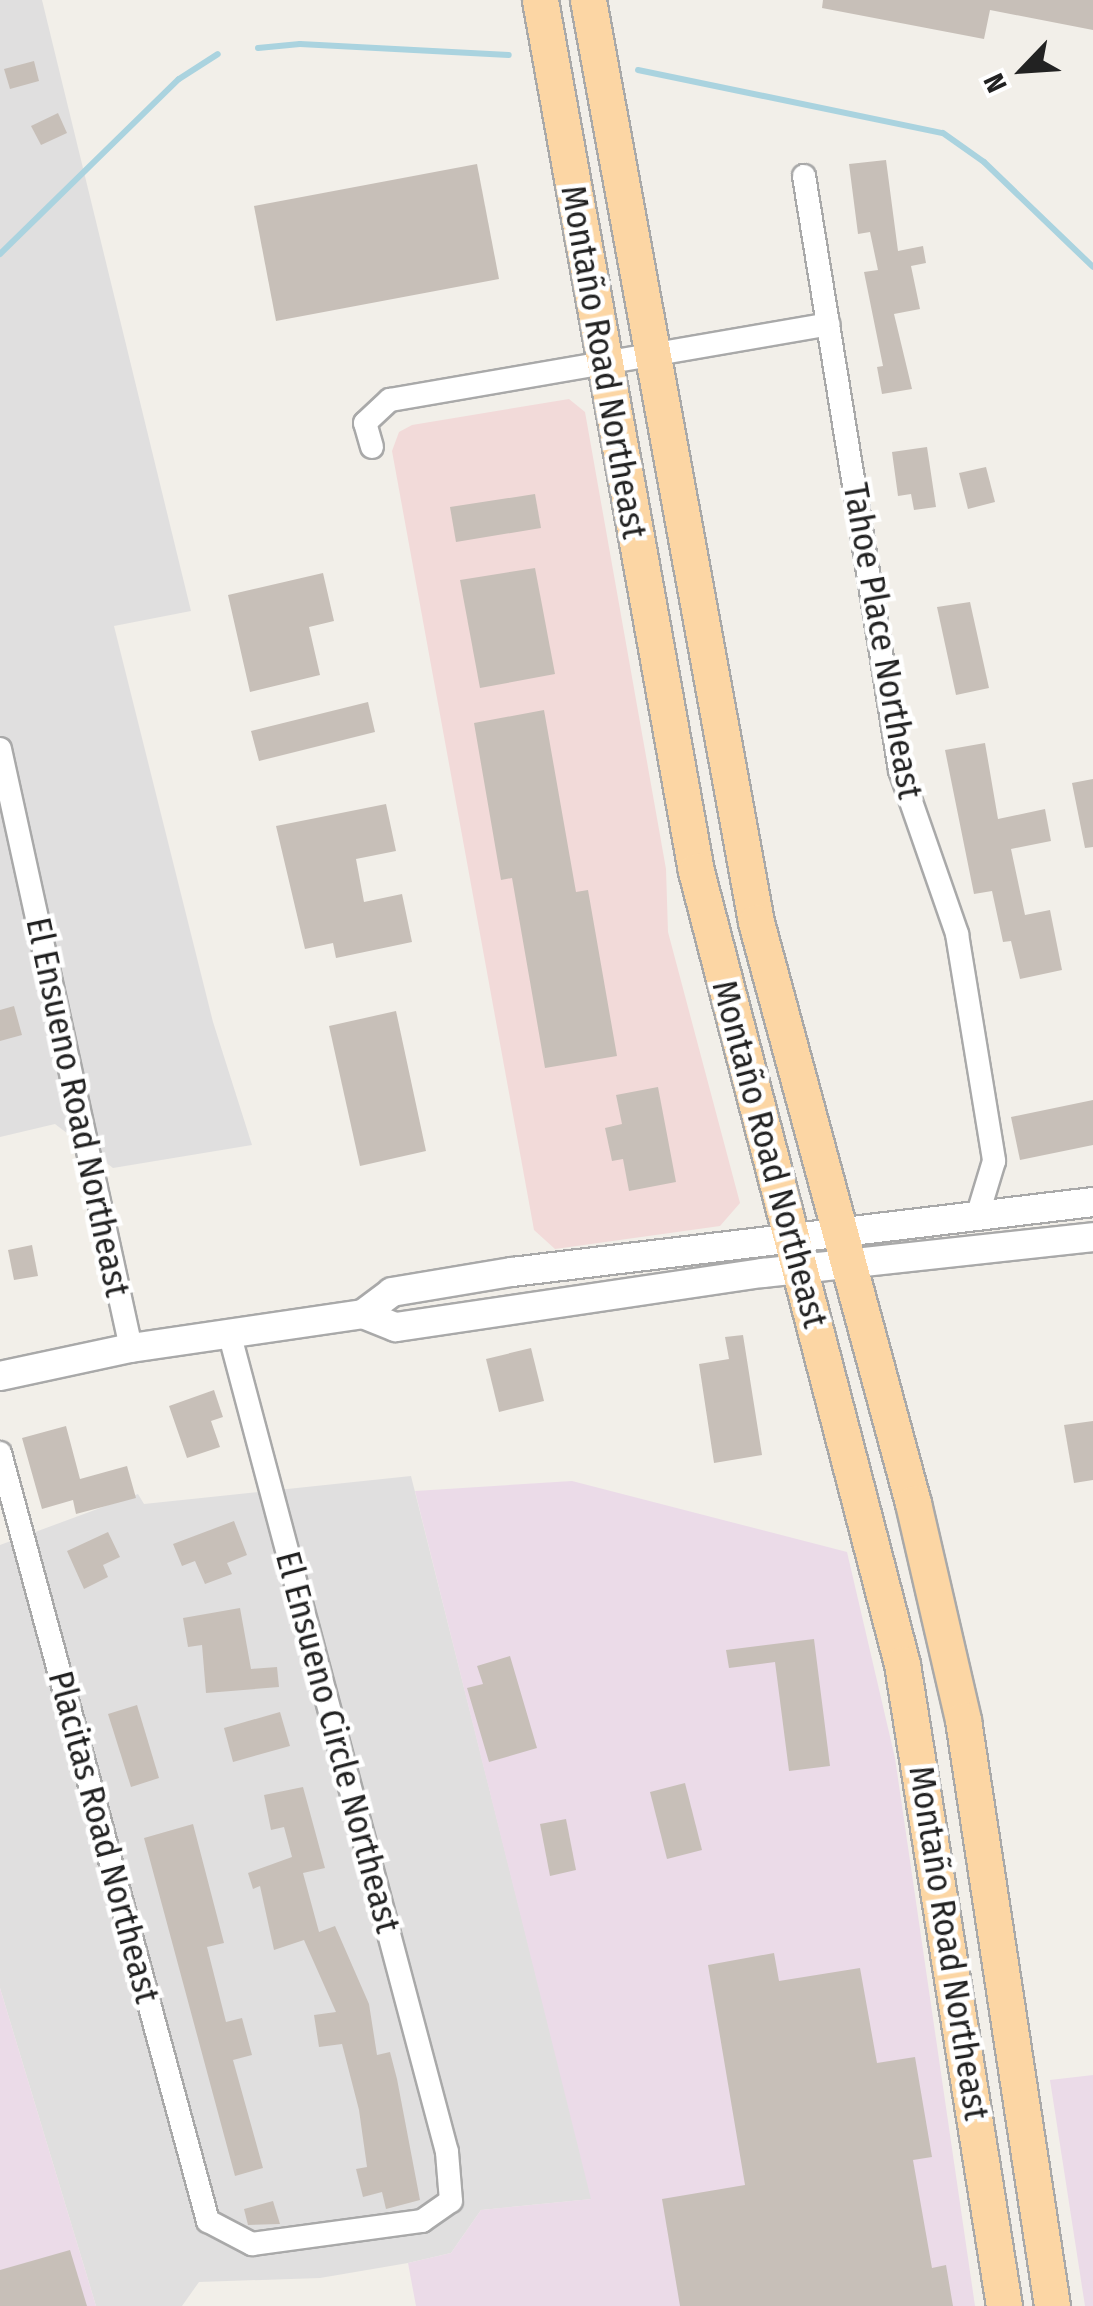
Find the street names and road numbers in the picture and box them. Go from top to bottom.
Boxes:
street label: Montaño Road Northeast [552,182,656,542]
street label: Tahoe Place Northeast [835,480,931,802]
street label: El Ensueno Road Northeast [17,914,139,1300]
street label: Montaño Road Northeast [703,976,837,1332]
street label: El Ensueno Circle Northeast [267,1547,409,1937]
street label: Placitas Road Northeast [39,1666,169,2008]
street label: Montaño Road Northeast [900,1763,998,2123]

